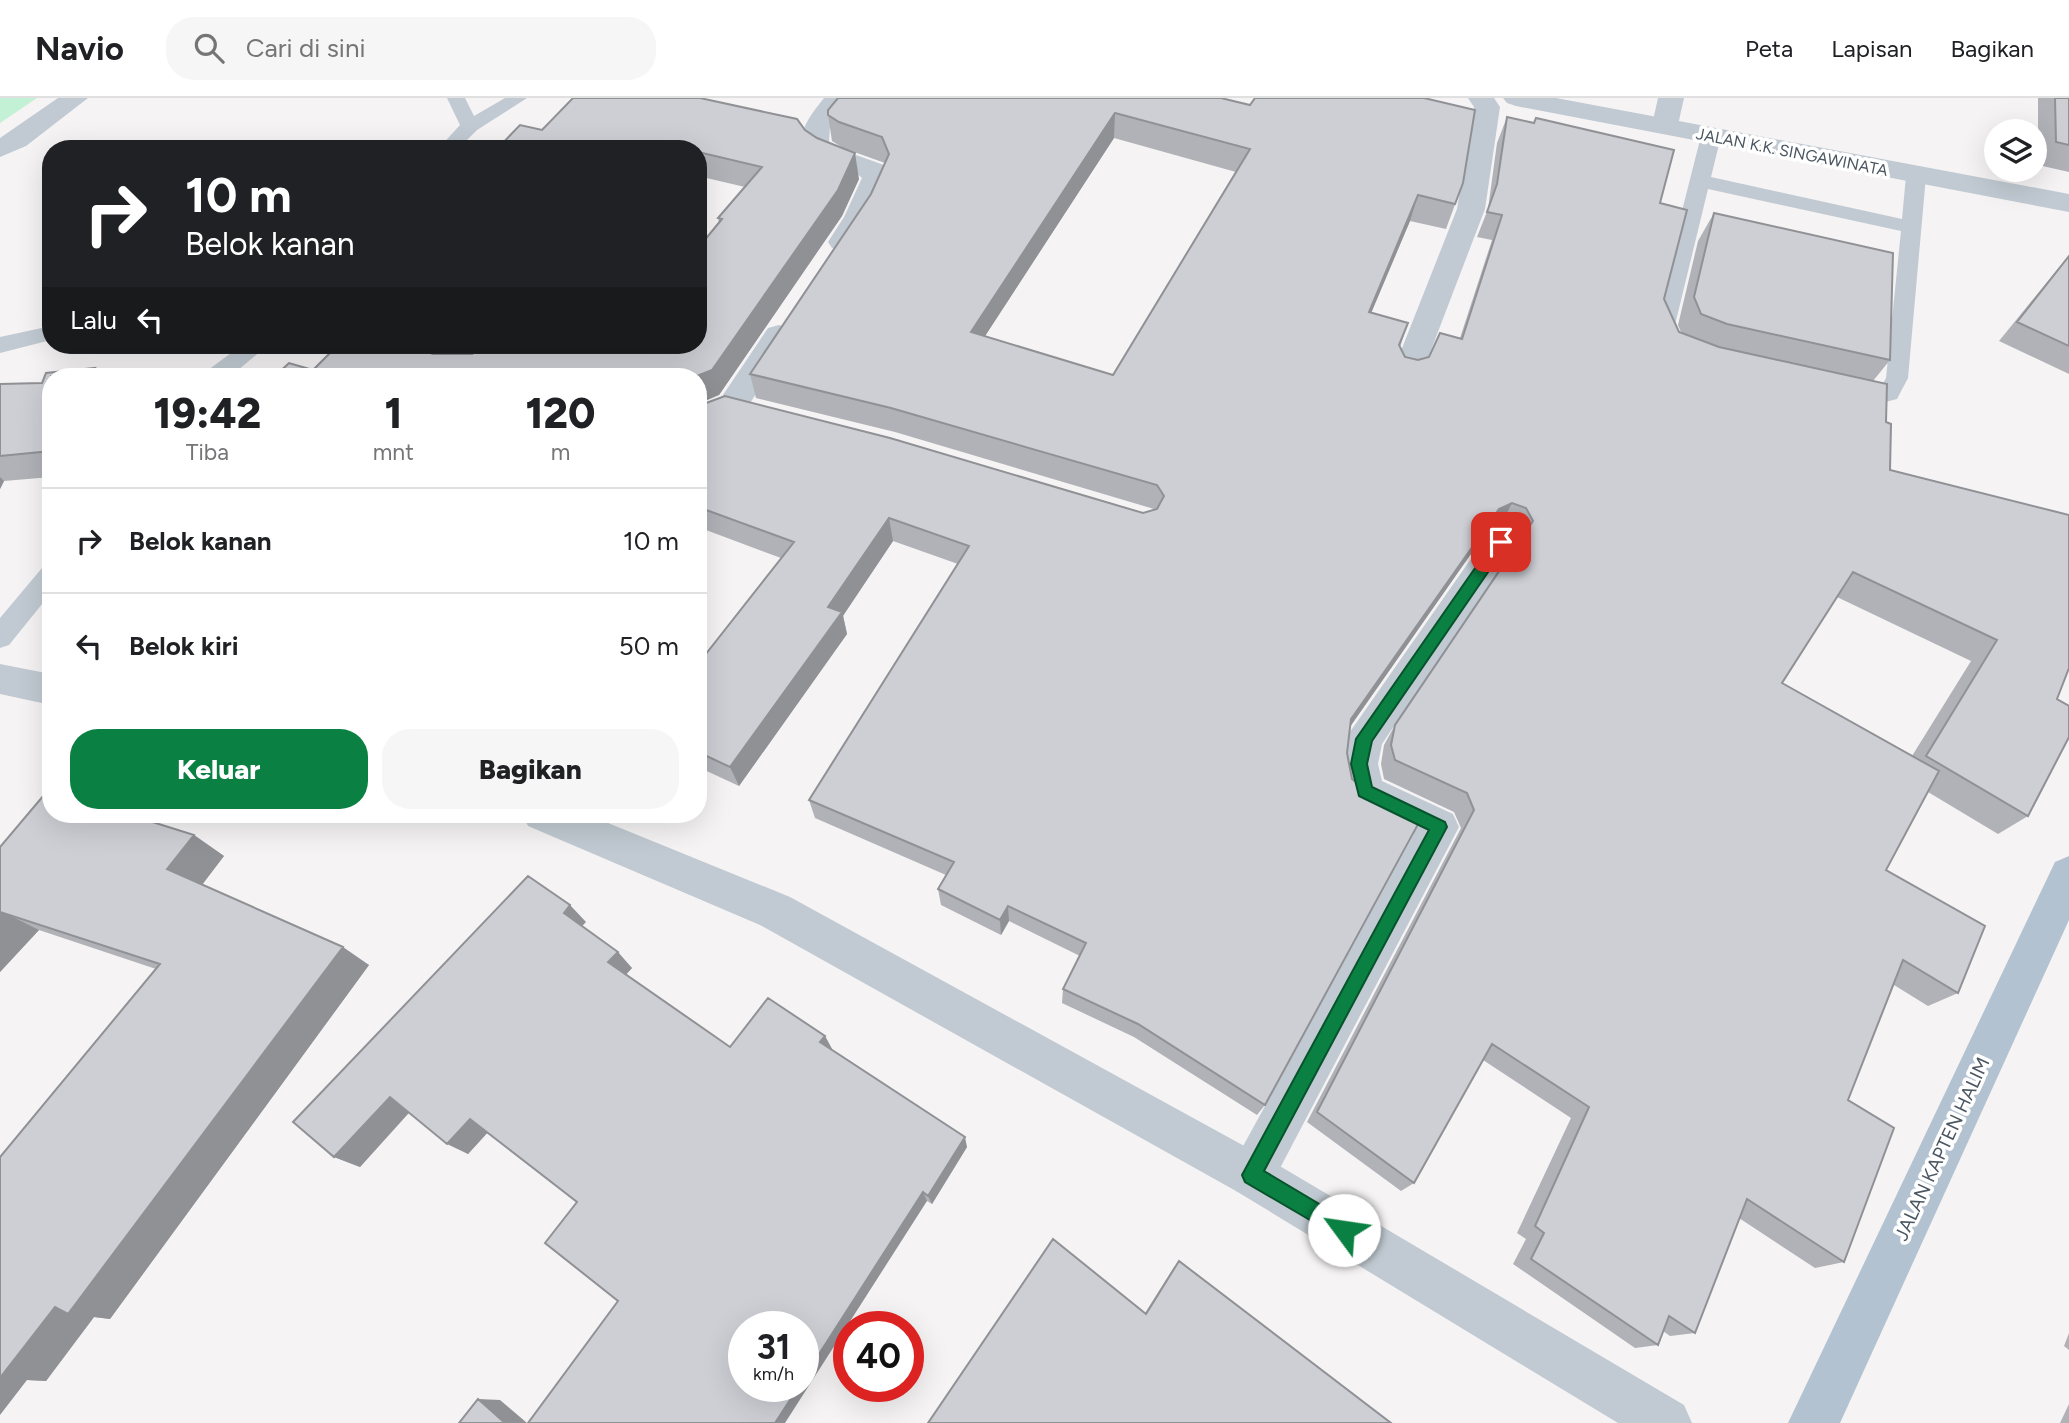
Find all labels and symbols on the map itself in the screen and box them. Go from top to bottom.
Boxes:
street label: JALAN K.K. SINGAWINATA [1695,124,1890,180]
pin [1471,512,1531,572]
street label: JALAN KAPTEN HALIM [1889,1054,1995,1244]
position arrow [1307,1193,1381,1267]
speed limit sign: 40 [833,1311,924,1402]

